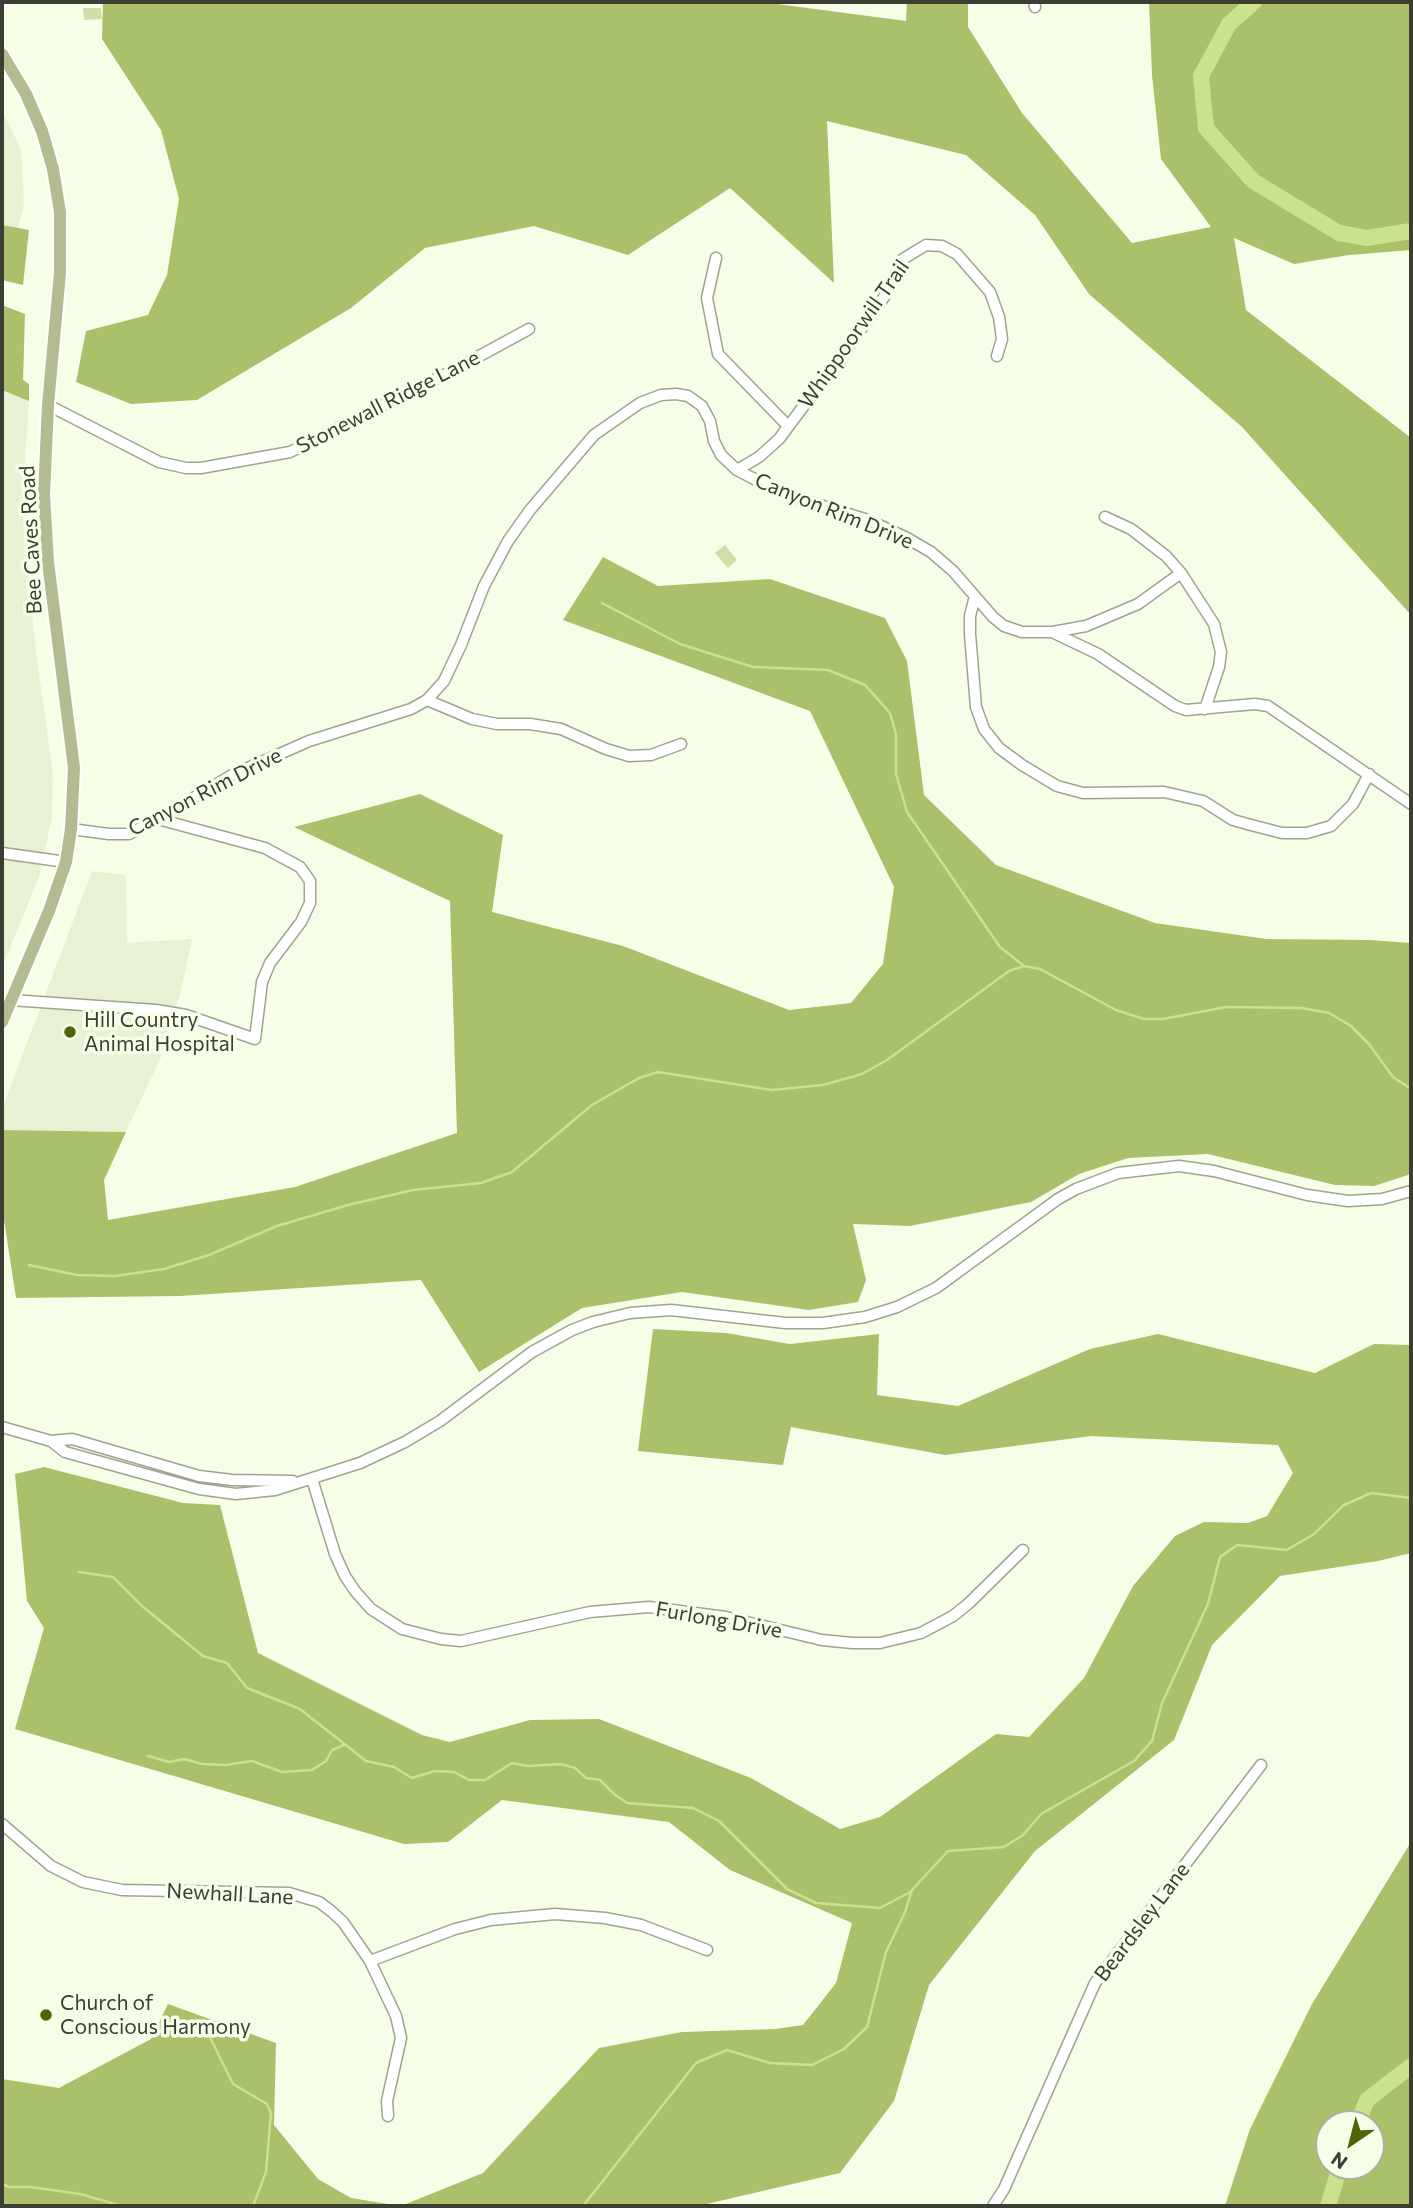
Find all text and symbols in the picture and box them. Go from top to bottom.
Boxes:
street label: Whippoorwill Trail [793,255,915,413]
street label: Stonewall Ridge Lane [292,345,484,459]
street label: Bee Caves Road [15,465,47,615]
street label: Canyon Rim Drive [751,468,917,554]
street label: Canyon Rim Drive [124,742,286,842]
place label: Hill Country Animal Hospital [84,1007,235,1057]
marker: Hill Country Animal Hospital [62,1024,78,1040]
street label: Furlong Drive [654,1596,784,1644]
street label: Beardsley Lane [1089,1858,1195,1986]
street label: Newhall Lane [166,1878,294,1910]
place label: Church of Conscious Harmony [60,1990,251,2040]
marker: Church of Conscious Harmony [38,2007,54,2023]
north arrow [1315,2110,1385,2180]
text: N [1326,2147,1351,2174]

